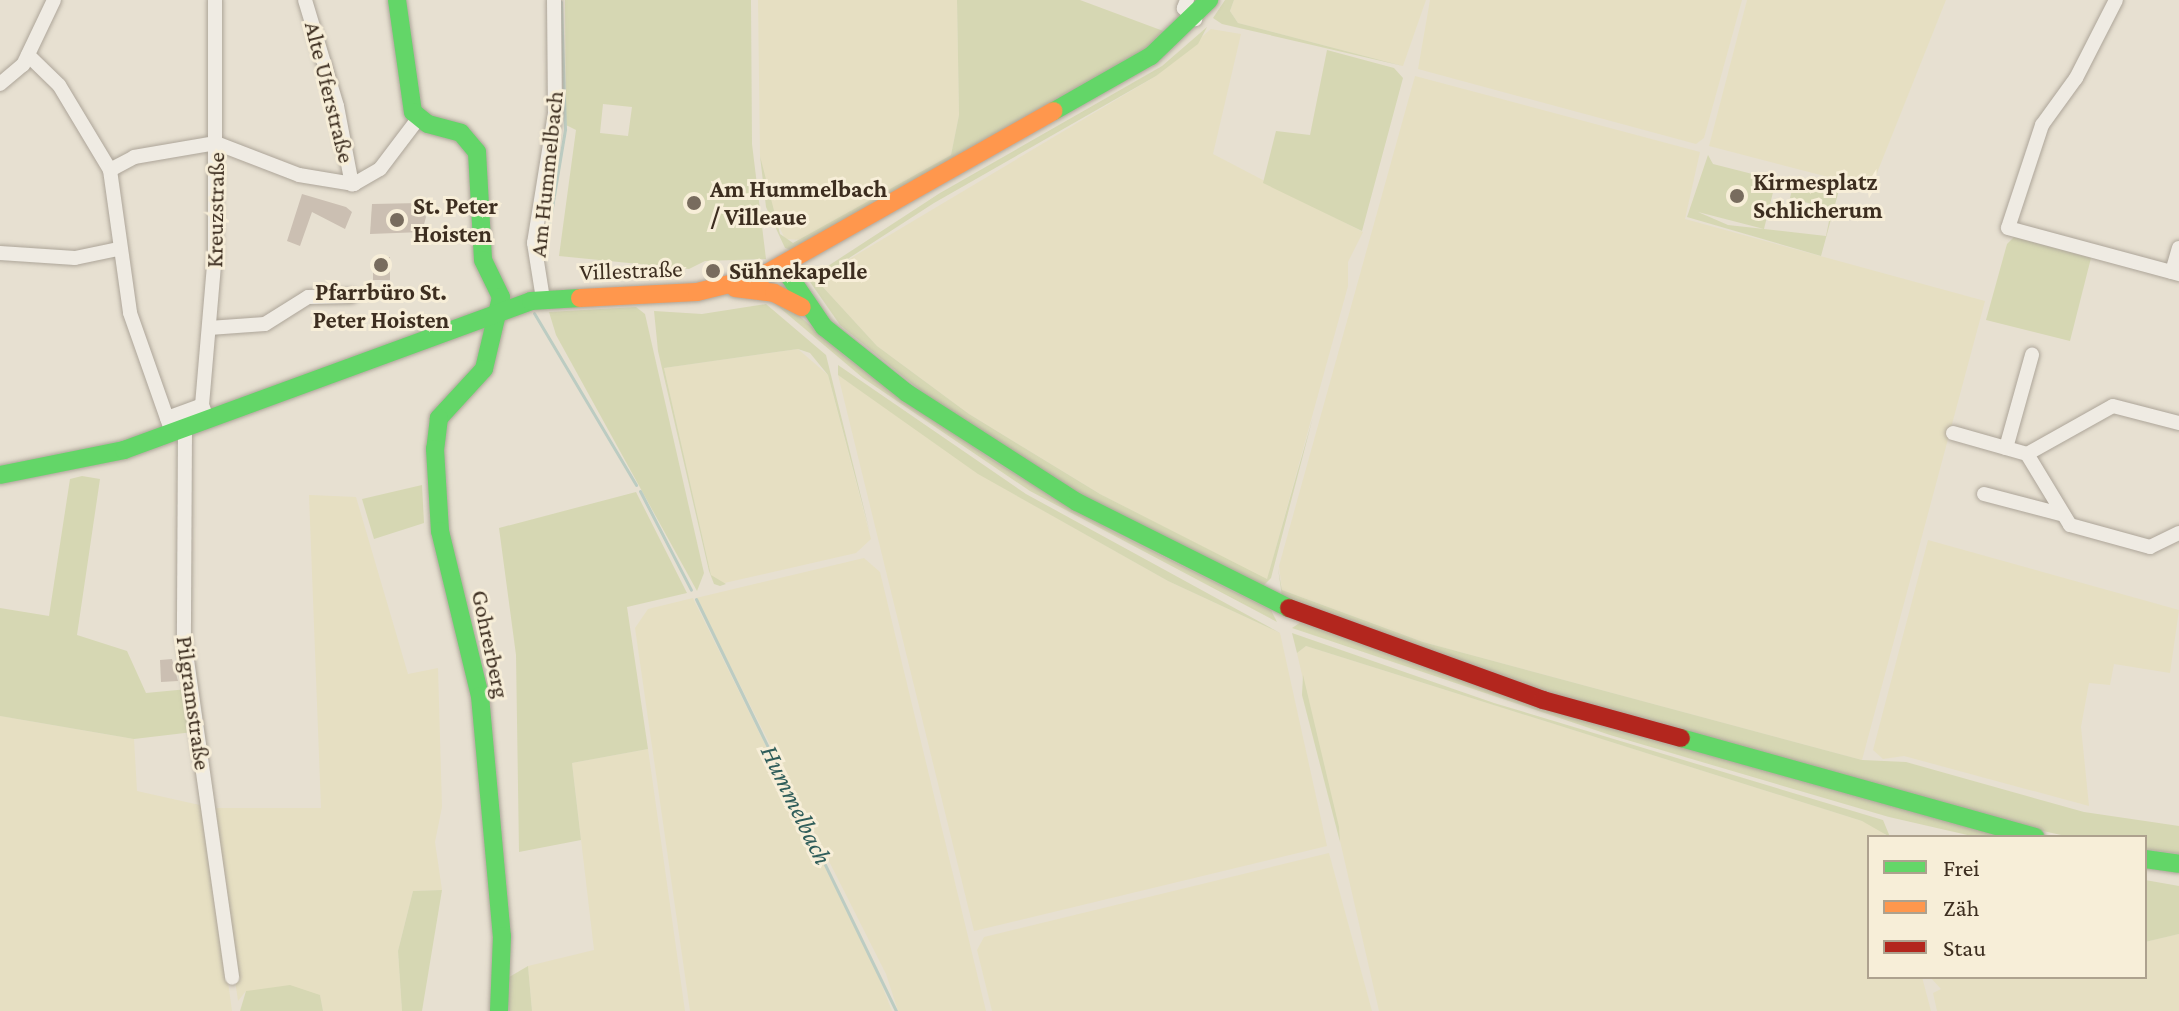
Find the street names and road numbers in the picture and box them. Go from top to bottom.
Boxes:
street label: Alte Uferstraße [299,18,361,166]
street label: Am Hummelbach [523,89,569,259]
street label: Kreuzstraße [200,152,230,268]
street label: Villestraße [579,254,683,286]
street label: Gohrerberg [466,587,516,701]
street label: Pilgramstraße [170,634,218,772]

